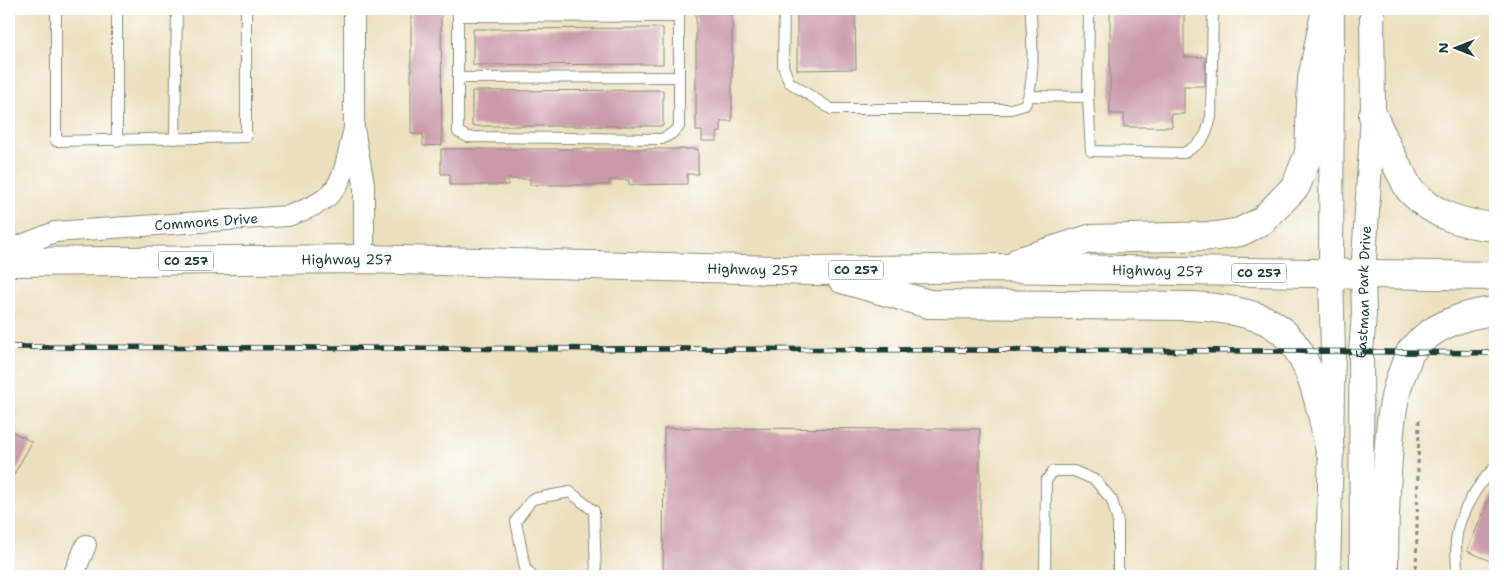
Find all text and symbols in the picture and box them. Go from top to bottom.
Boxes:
north arrow [1432,22,1482,72]
text: N [1434,42,1452,54]
street label: Commons Drive [154,209,259,234]
street label: Eastman Park Drive [1352,225,1375,359]
street label: Highway 257 [301,250,393,269]
road number: CO 257 [158,252,214,270]
street label: Highway 257 [707,259,799,280]
road number: CO 257 [828,260,884,280]
street label: Highway 257 [1112,261,1204,280]
road number: CO 257 [1232,264,1286,282]

